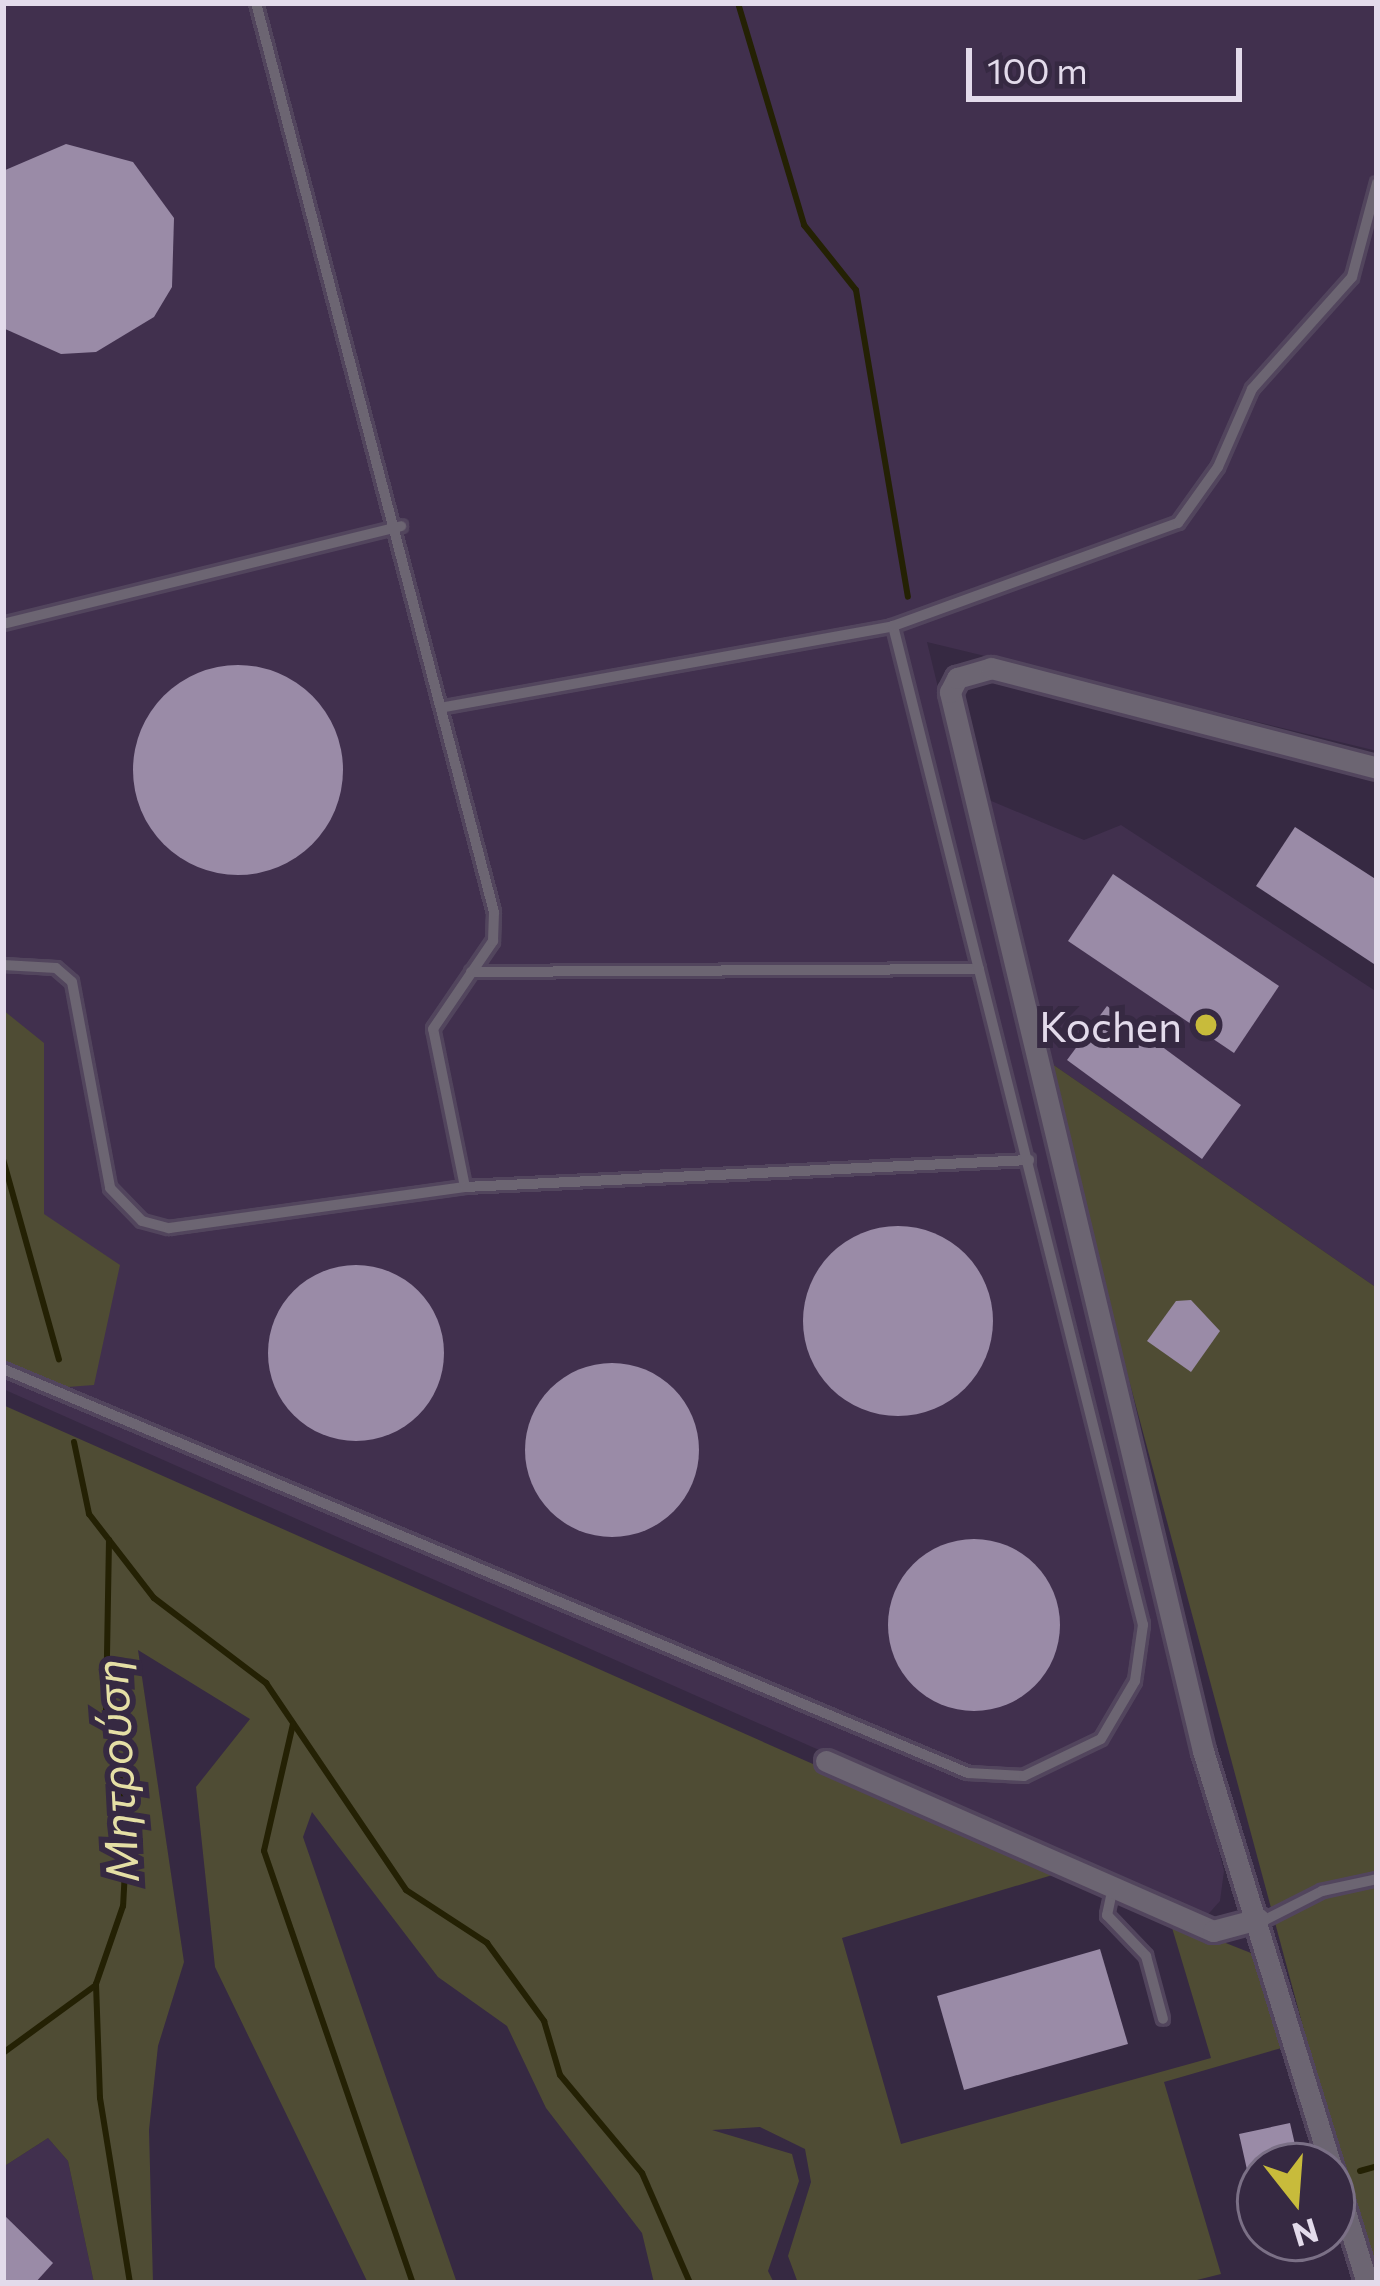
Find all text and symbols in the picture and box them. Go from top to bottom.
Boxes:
scale bar [972,24,1248,98]
text: 100 m [987,47,1088,91]
place label: Kochen [1039,1000,1182,1050]
marker: Kochen [1193,1012,1219,1038]
water label: Μητρούση [82,1658,148,1884]
north arrow [1236,2142,1356,2262]
text: N [1288,2211,1324,2257]

